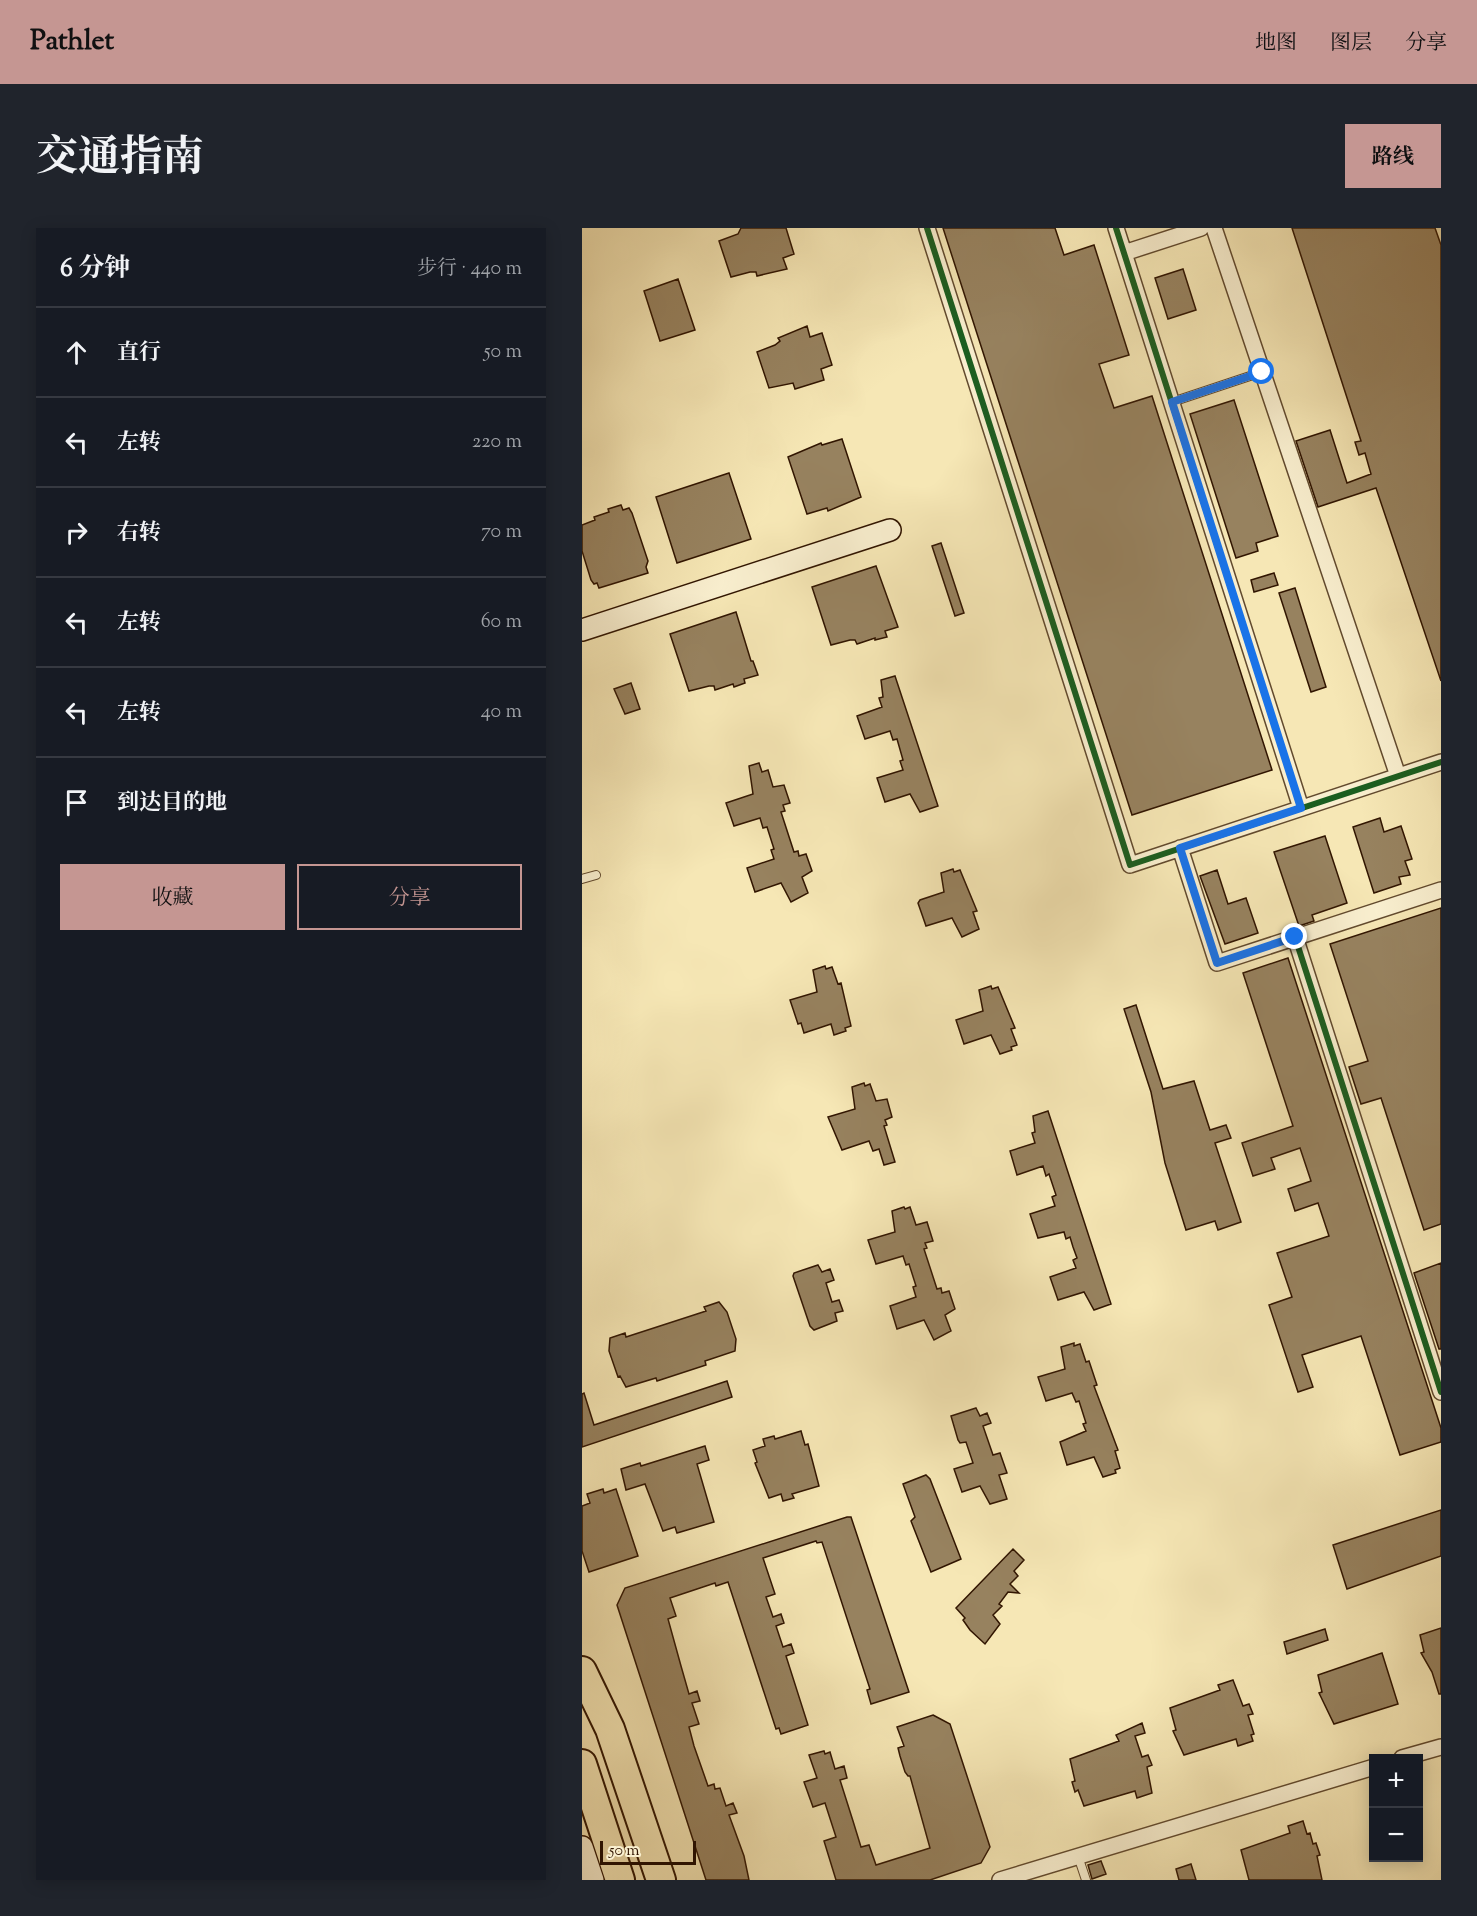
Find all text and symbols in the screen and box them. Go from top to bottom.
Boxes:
text: Pathlet [30,22,114,62]
text: 地图 [1255,29,1297,59]
text: 图层 [1330,29,1372,59]
text: 分享 [1405,29,1447,59]
button: 路线 [1345,124,1441,188]
text: 交通指南 [36,130,204,190]
text: 6 分钟 [60,251,130,288]
text: 步行 · 440 m [417,255,522,284]
icon: ahead [60,336,93,369]
text: 直行 [117,338,161,370]
text: 50 m [484,338,522,367]
route start [1248,358,1274,384]
icon: left [60,426,93,459]
text: 左转 [117,428,161,460]
text: 220 m [472,428,522,457]
icon: right [60,516,93,549]
text: 右转 [117,518,161,550]
text: 70 m [481,518,522,547]
icon: left [60,606,93,639]
text: 左转 [117,608,161,640]
text: 60 m [481,608,522,637]
icon: left [60,696,93,729]
text: 左转 [117,698,161,730]
text: 40 m [481,698,522,727]
icon: arrive [60,786,93,819]
text: 到达目的地 [117,788,227,820]
button: 收藏 [60,864,285,930]
button: 分享 [297,864,522,930]
route end [1281,923,1307,949]
map controls [1369,1754,1423,1862]
button: + [1369,1754,1423,1808]
button: − [1369,1808,1423,1862]
scale bar [600,1838,696,1866]
text: 50 m [609,1840,640,1863]

